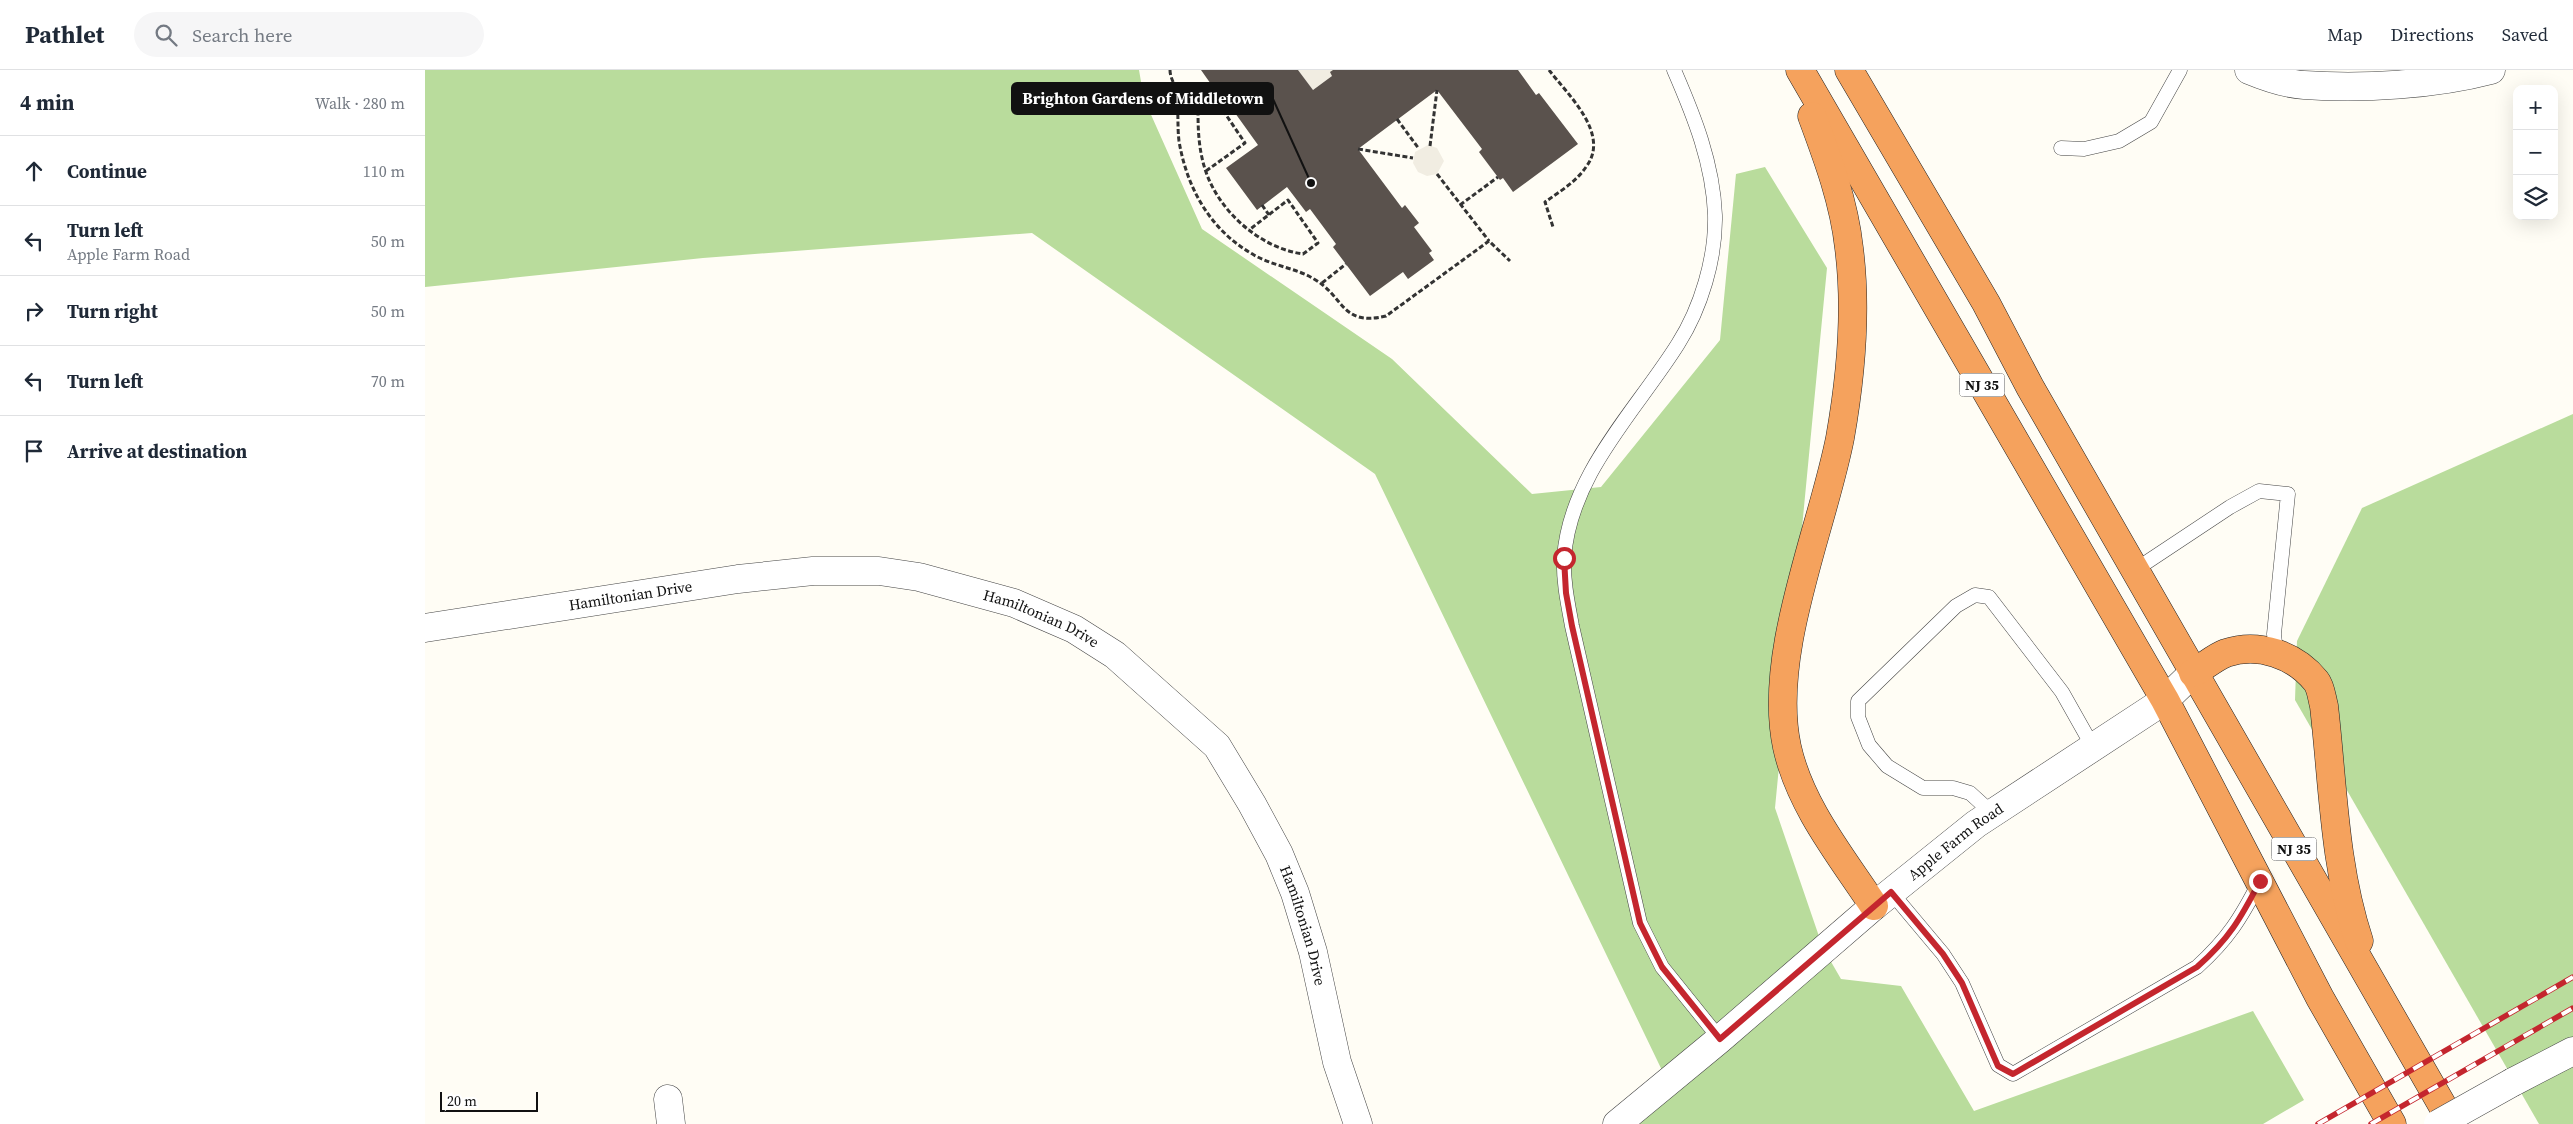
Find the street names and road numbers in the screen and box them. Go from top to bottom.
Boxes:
road number: NJ 35 [1959,374,2005,396]
street label: Hamiltonian Drive [567,575,694,615]
street label: Hamiltonian Drive [981,584,1104,652]
street label: Apple Farm Road [1903,798,2008,885]
road number: NJ 35 [2271,838,2317,861]
street label: Hamiltonian Drive [1275,862,1331,988]

